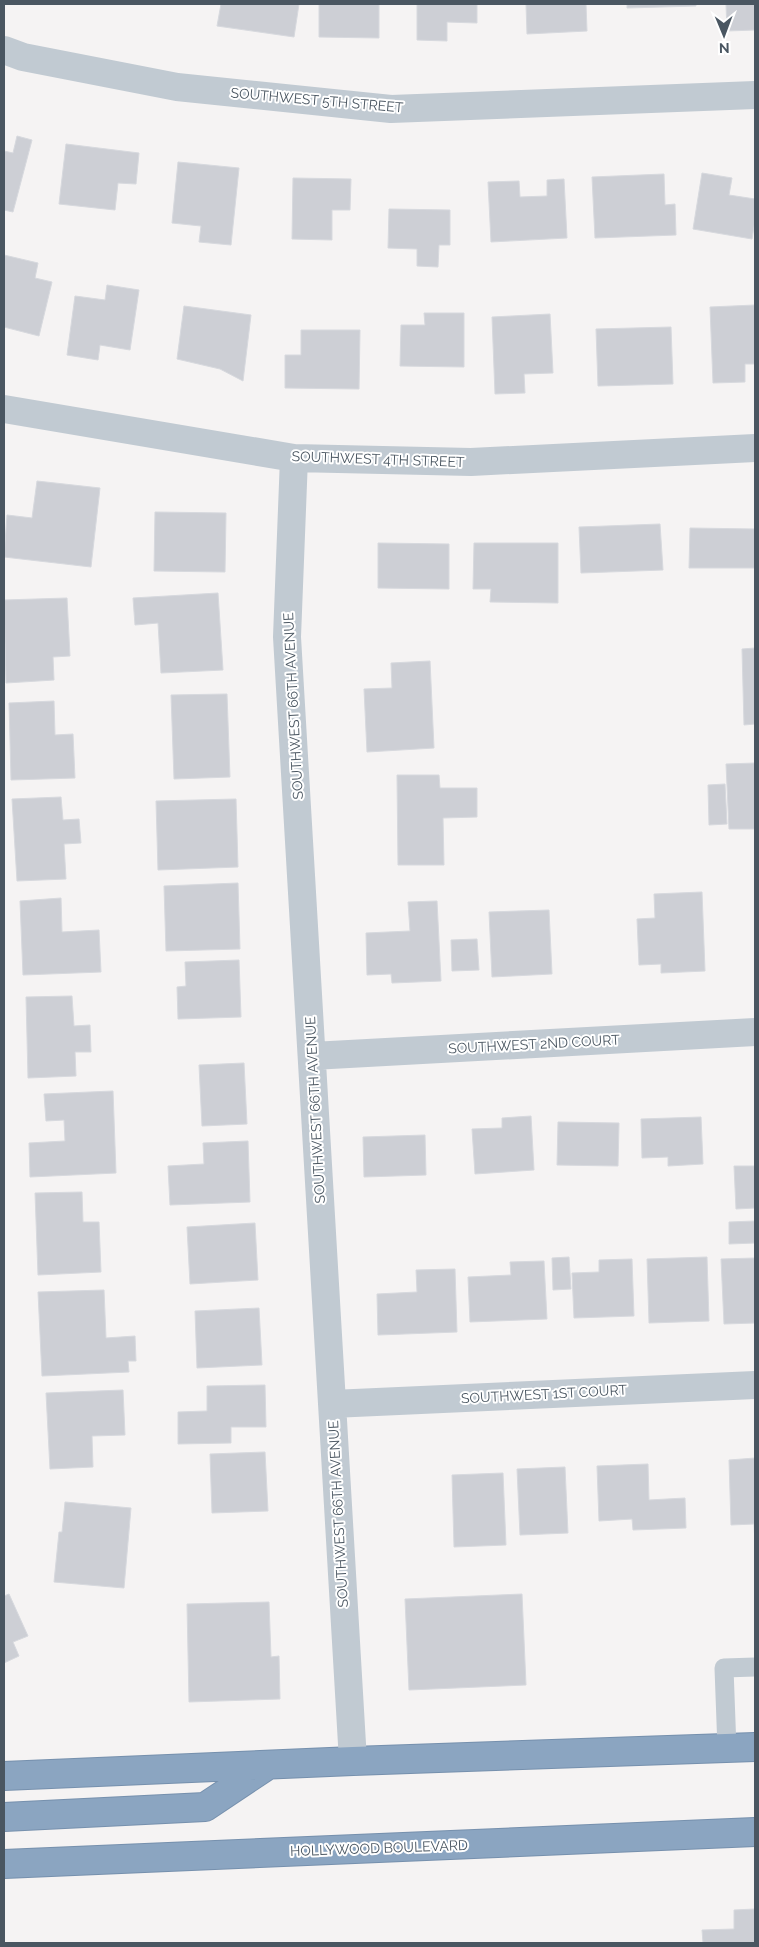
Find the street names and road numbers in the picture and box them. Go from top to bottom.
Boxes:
street label: SOUTHWEST 5TH STREET [230,84,404,116]
street label: SOUTHWEST 4TH STREET [291,448,465,470]
street label: SOUTHWEST 66TH AVENUE [280,612,306,800]
street label: SOUTHWEST 66TH AVENUE [302,1016,328,1204]
street label: SOUTHWEST 2ND COURT [448,1031,621,1056]
street label: SOUTHWEST 1ST COURT [461,1382,628,1406]
street label: SOUTHWEST 66TH AVENUE [325,1420,351,1608]
street label: HOLLYWOOD BOULEVARD [290,1837,468,1859]

